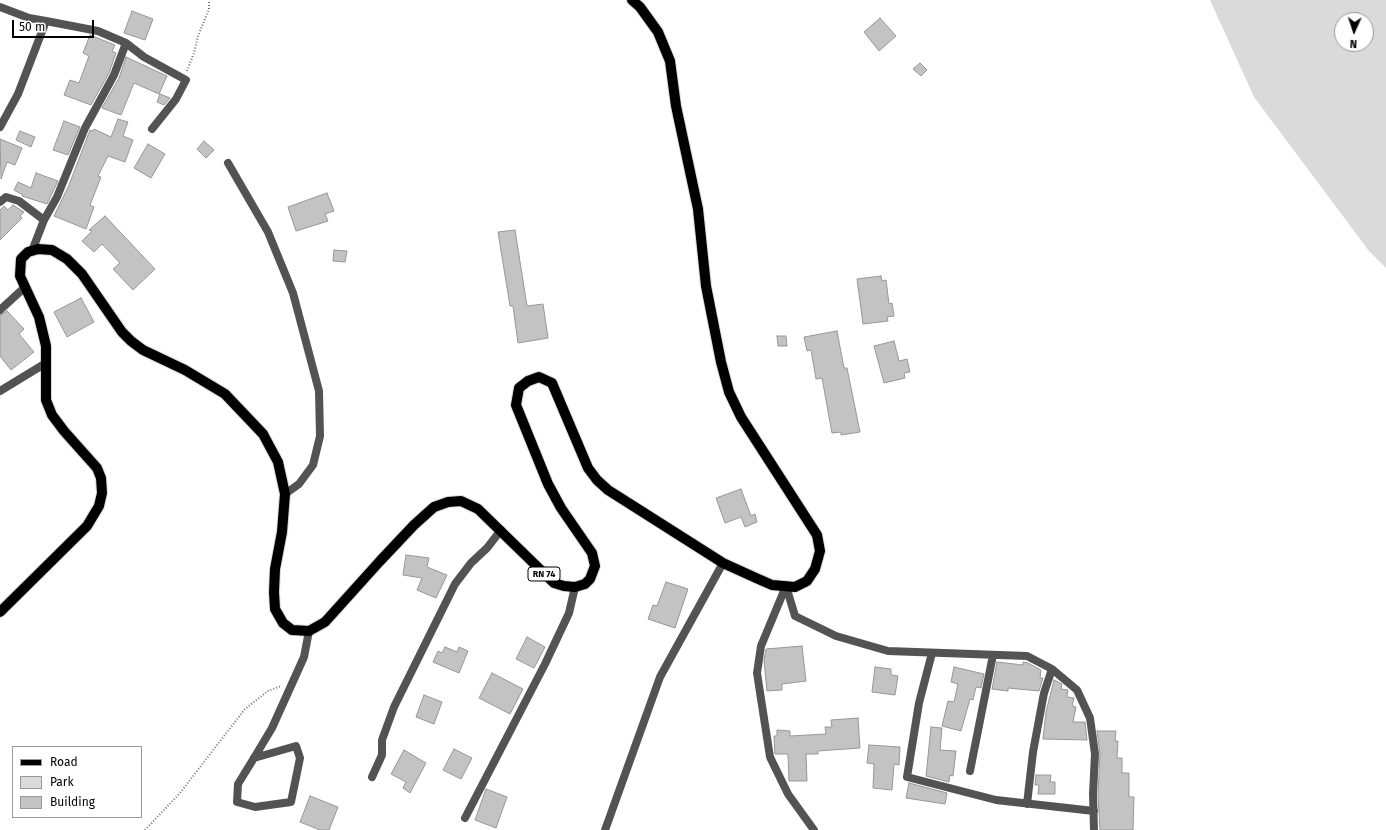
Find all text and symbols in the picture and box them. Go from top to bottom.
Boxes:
scale bar [14,12,96,38]
north arrow [1334,12,1374,52]
text: 50 m [19,20,45,34]
text: N [1349,37,1357,50]
road number: RN 74 [528,567,560,581]
legend [12,746,142,818]
text: Road [50,755,78,769]
text: Park [50,775,74,789]
text: Building [50,795,95,809]

